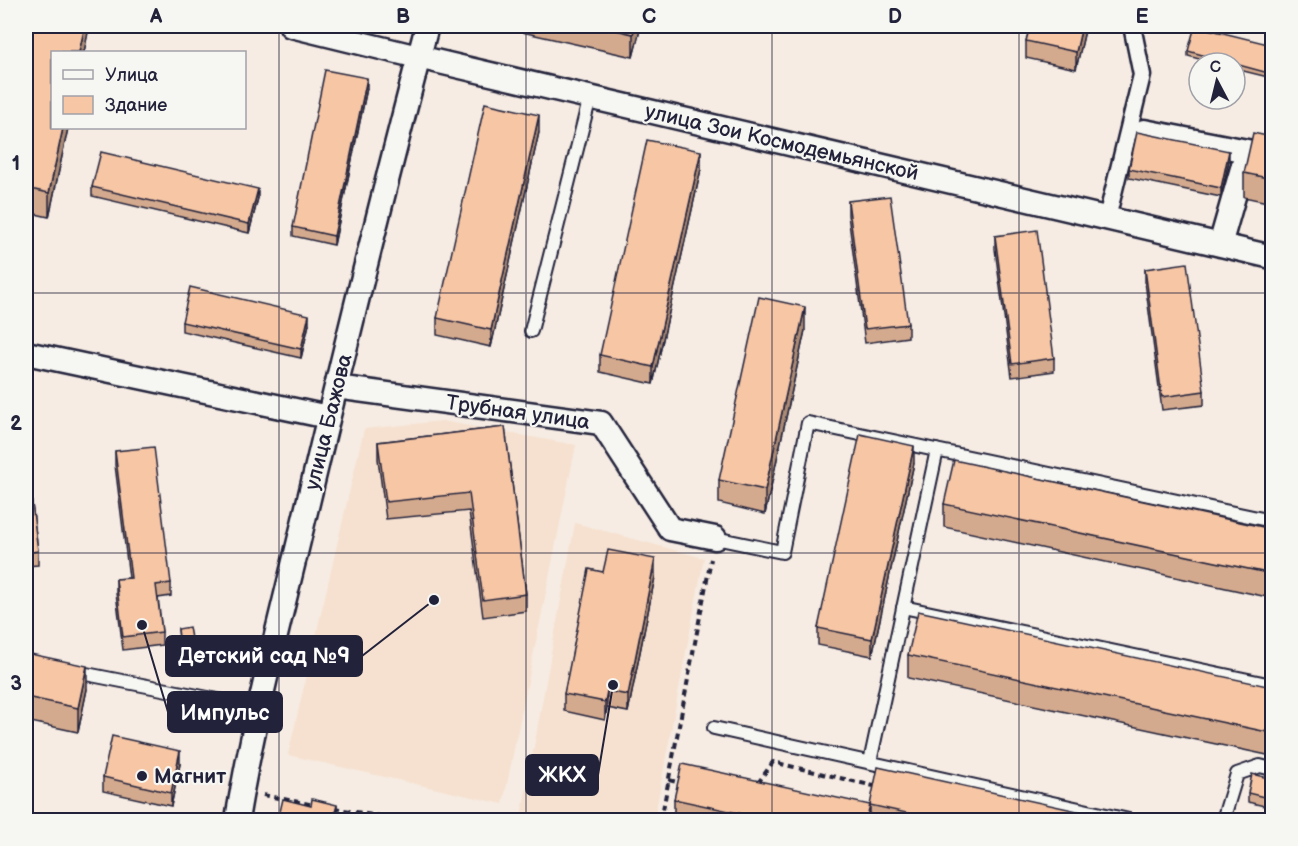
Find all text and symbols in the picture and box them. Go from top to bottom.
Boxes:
text: A [149,5,163,29]
text: B [396,5,410,29]
text: C [642,5,656,29]
text: D [888,5,902,29]
text: E [1136,5,1149,29]
legend [51,51,246,129]
north arrow [1187,51,1247,111]
text: С [1209,57,1222,78]
text: Улица [105,65,159,86]
text: Здание [105,95,167,116]
street label: улица Зои Космодемьянской [643,99,921,186]
text: 1 [12,152,20,176]
street label: улица Бажова [299,351,358,493]
street label: Трубная улица [444,390,592,435]
text: 2 [10,412,22,436]
callout: Детский сад №9 [166,636,362,676]
text: Детский сад №9 [178,643,350,670]
text: 3 [10,672,22,696]
callout: Импульс [168,692,282,732]
text: Импульс [180,700,270,727]
callout: ЖКХ [526,755,598,795]
text: ЖКХ [538,762,586,789]
place label: Магнит [154,764,226,789]
marker: Магнит [135,769,149,783]

